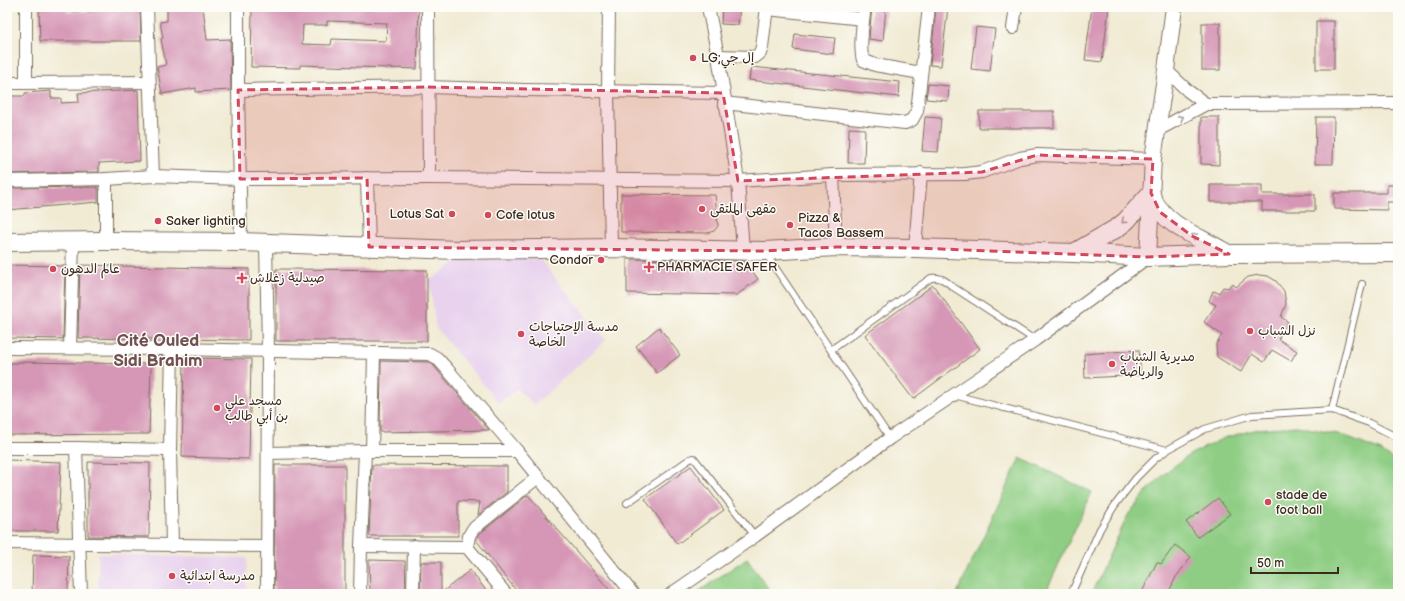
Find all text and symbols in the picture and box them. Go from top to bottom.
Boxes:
place label: LG;إل جي [701,50,754,69]
marker: LG;إل جي [688,53,698,63]
one-way arrow [1177,115,1185,122]
place label: مقهى الملتقى [710,201,776,218]
marker: مقهى الملتقى [697,204,707,214]
place label: Lotus Sat [390,206,444,222]
place label: Cofe lotus [496,207,556,223]
marker: Lotus Sat [447,209,457,219]
marker: Cofe lotus [483,210,493,220]
place label: Pizza & Tacos Bassem [798,210,884,241]
place label: Saker lighting [166,213,246,229]
marker: Saker lighting [153,216,163,226]
one-way arrow [1121,217,1129,224]
marker: Pizza & Tacos Bassem [785,220,795,230]
one-way arrow [1191,234,1198,241]
place label: Condor [550,252,593,268]
marker: Condor [596,255,606,265]
place label: PHARMACIE SAFER [657,259,777,275]
place label: عالم الدهون [61,261,120,279]
marker: PHARMACIE SAFER [644,262,654,272]
marker: عالم الدهون [48,264,58,274]
place label: صيدلية زغلاش [250,270,325,286]
marker: صيدلية زغلاش [237,273,247,283]
place label: مدسة الإحتياجات الخاصة [529,319,619,350]
place label: نزل الشباب [1258,323,1316,339]
marker: نزل الشباب [1245,326,1255,336]
marker: مدسة الإحتياجات الخاصة [516,329,526,339]
district label: Cité Ouled Sidi Brahim [113,331,203,371]
place label: مديرية الشباب والرياضة [1120,349,1195,380]
marker: مديرية الشباب والرياضة [1107,359,1117,369]
place label: مسجد علي بن أبي طالب [225,393,288,427]
marker: مسجد علي بن أبي طالب [212,403,222,413]
place label: stade de foot ball [1276,487,1328,518]
marker: stade de foot ball [1263,497,1273,507]
scale bar [1251,549,1338,575]
text: 50 m [1257,556,1284,571]
place label: مدرسة ابتدائية [180,568,255,584]
marker: مدرسة ابتدائية [167,571,177,581]

